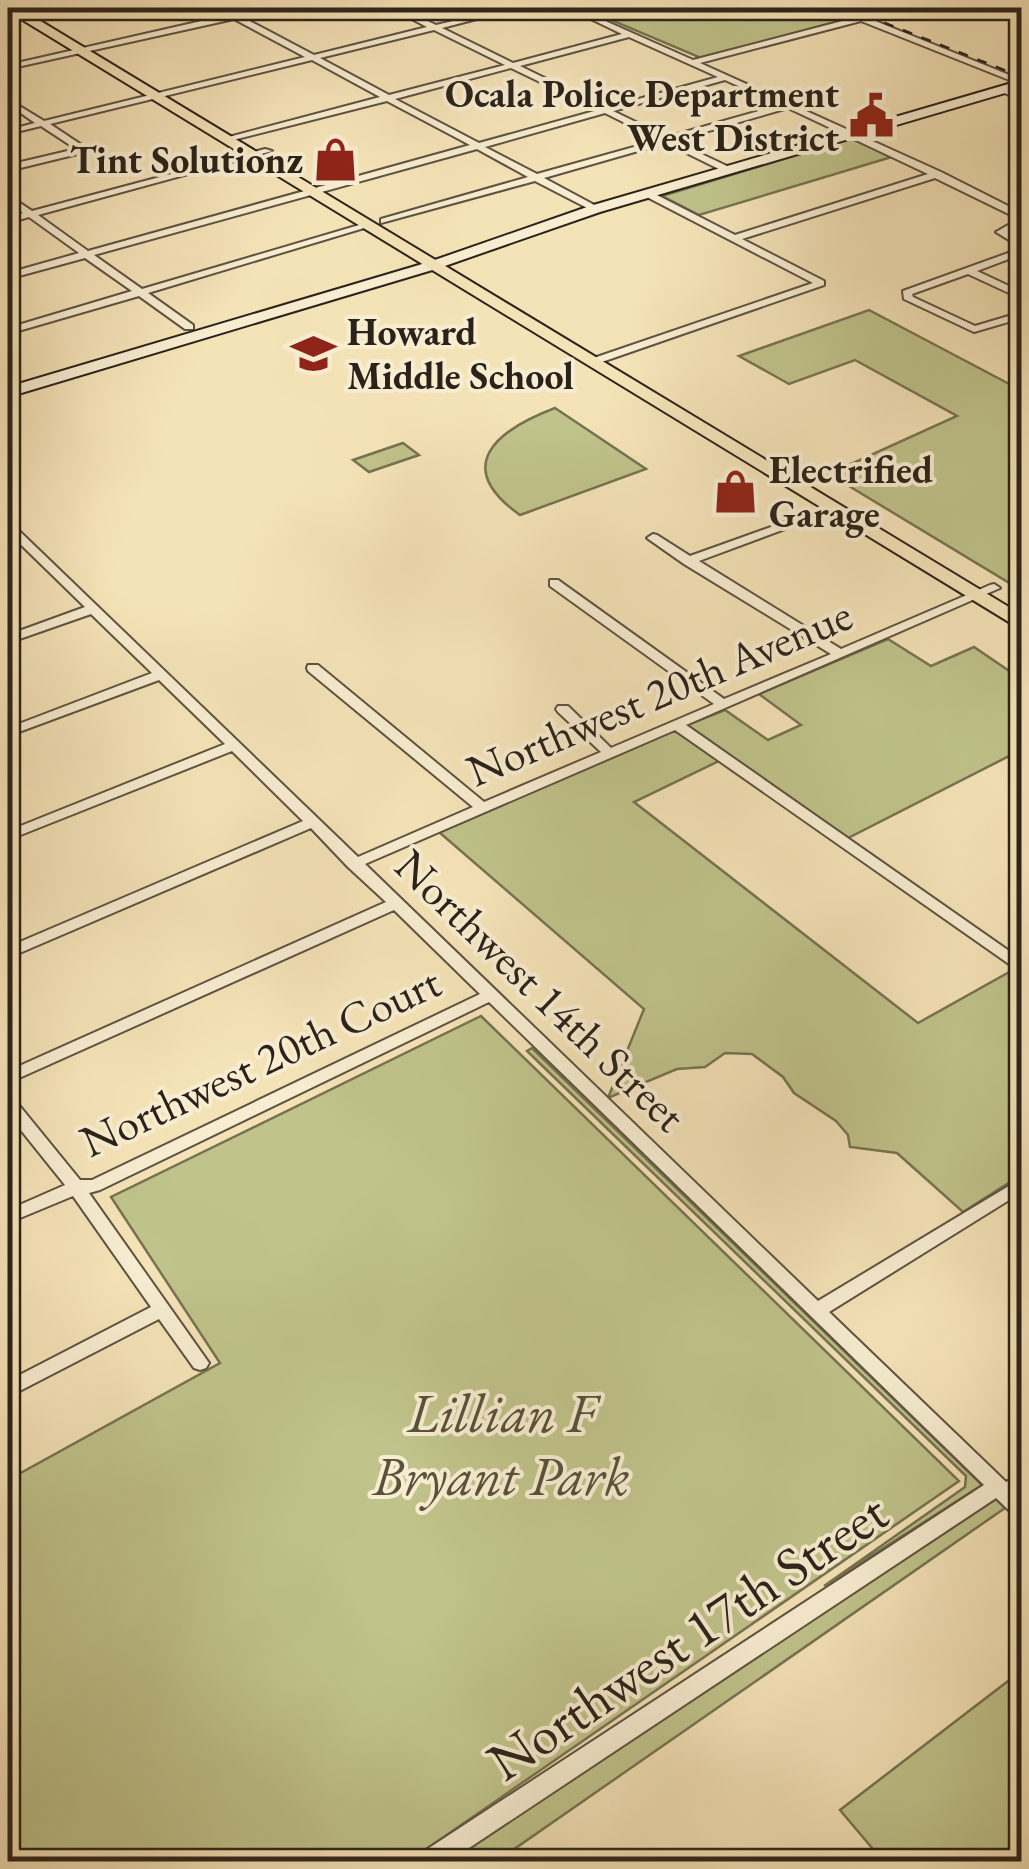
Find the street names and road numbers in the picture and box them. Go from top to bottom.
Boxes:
street label: Northwest 20th Avenue [458,585,860,799]
street label: Northwest 14th Street [383,836,699,1144]
street label: Northwest 20th Court [71,952,449,1170]
street label: Northwest 17th Street [473,1476,901,1796]

